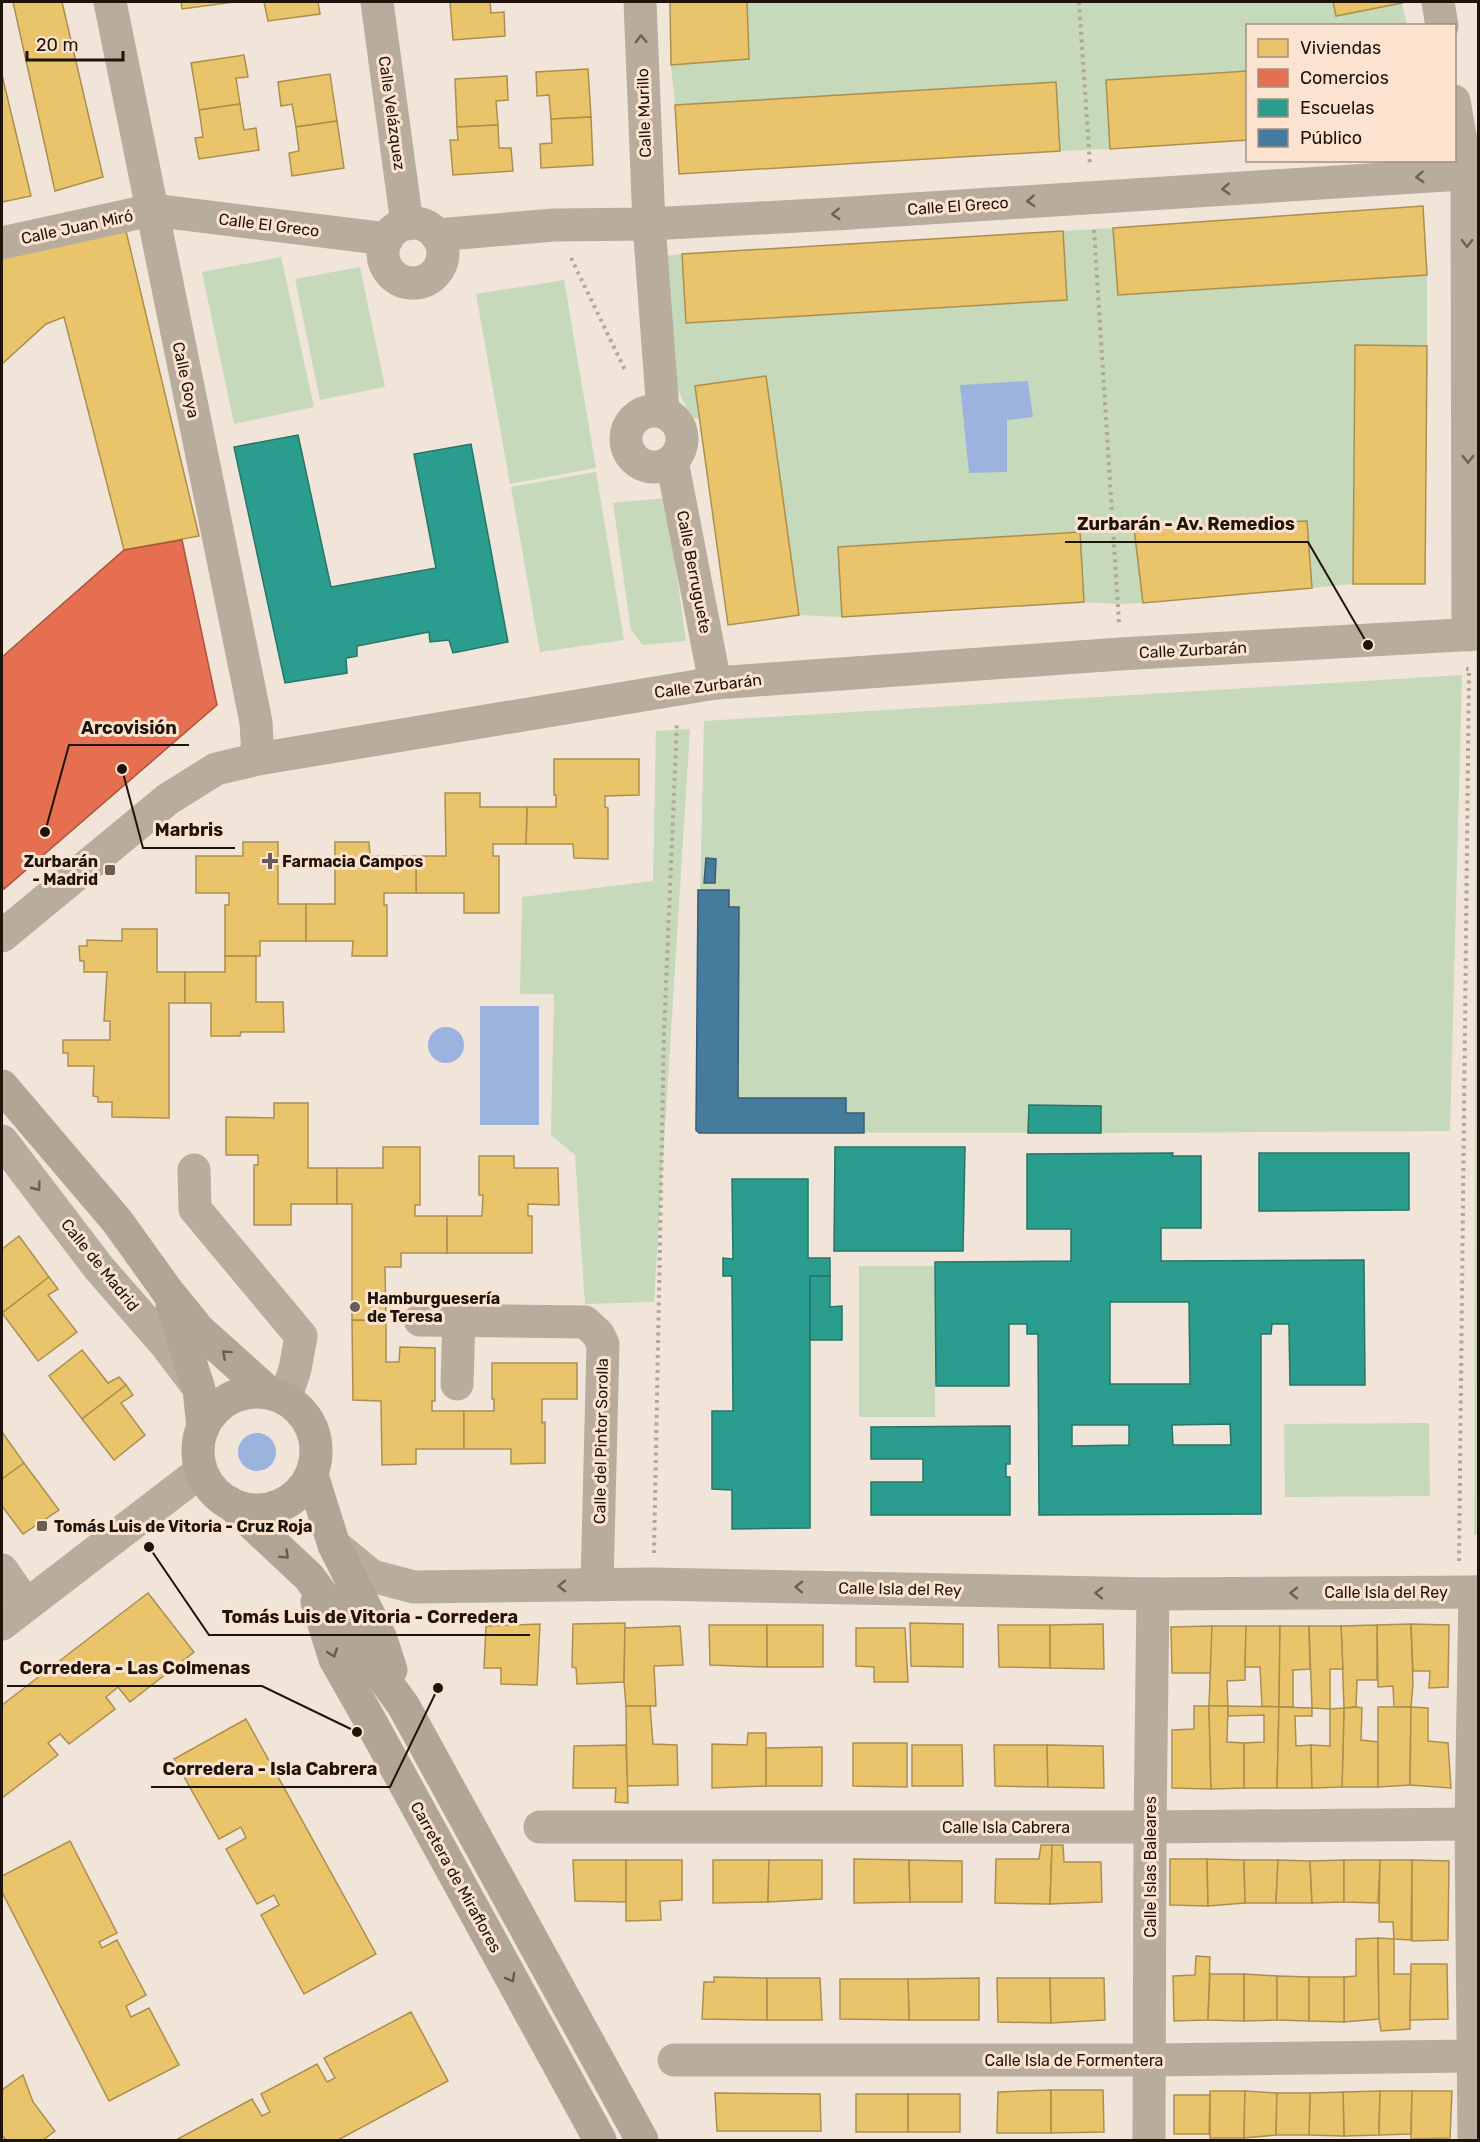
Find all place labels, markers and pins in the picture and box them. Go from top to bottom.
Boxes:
callout: Zurbarán - Av. Remedios [1065,506,1308,542]
callout: Arcovisión [69,709,189,745]
callout: Marbris [143,812,235,848]
place label: Zurbarán - Madrid [24,852,98,889]
place label: Farmacia Campos [282,852,423,871]
marker: Farmacia Campos [263,854,277,868]
marker: Zurbarán - Madrid [103,863,117,877]
place label: Hamburguesería de Teresa [367,1289,500,1326]
marker: Hamburguesería de Teresa [348,1300,362,1314]
place label: Tomás Luis de Vitoria - Cruz Roja [54,1517,312,1536]
marker: Tomás Luis de Vitoria - Cruz Roja [35,1519,49,1533]
callout: Tomás Luis de Vitoria - Corredera [209,1599,530,1635]
callout: Corredera - Las Colmenas [7,1650,262,1686]
callout: Corredera - Isla Cabrera [151,1751,390,1787]

